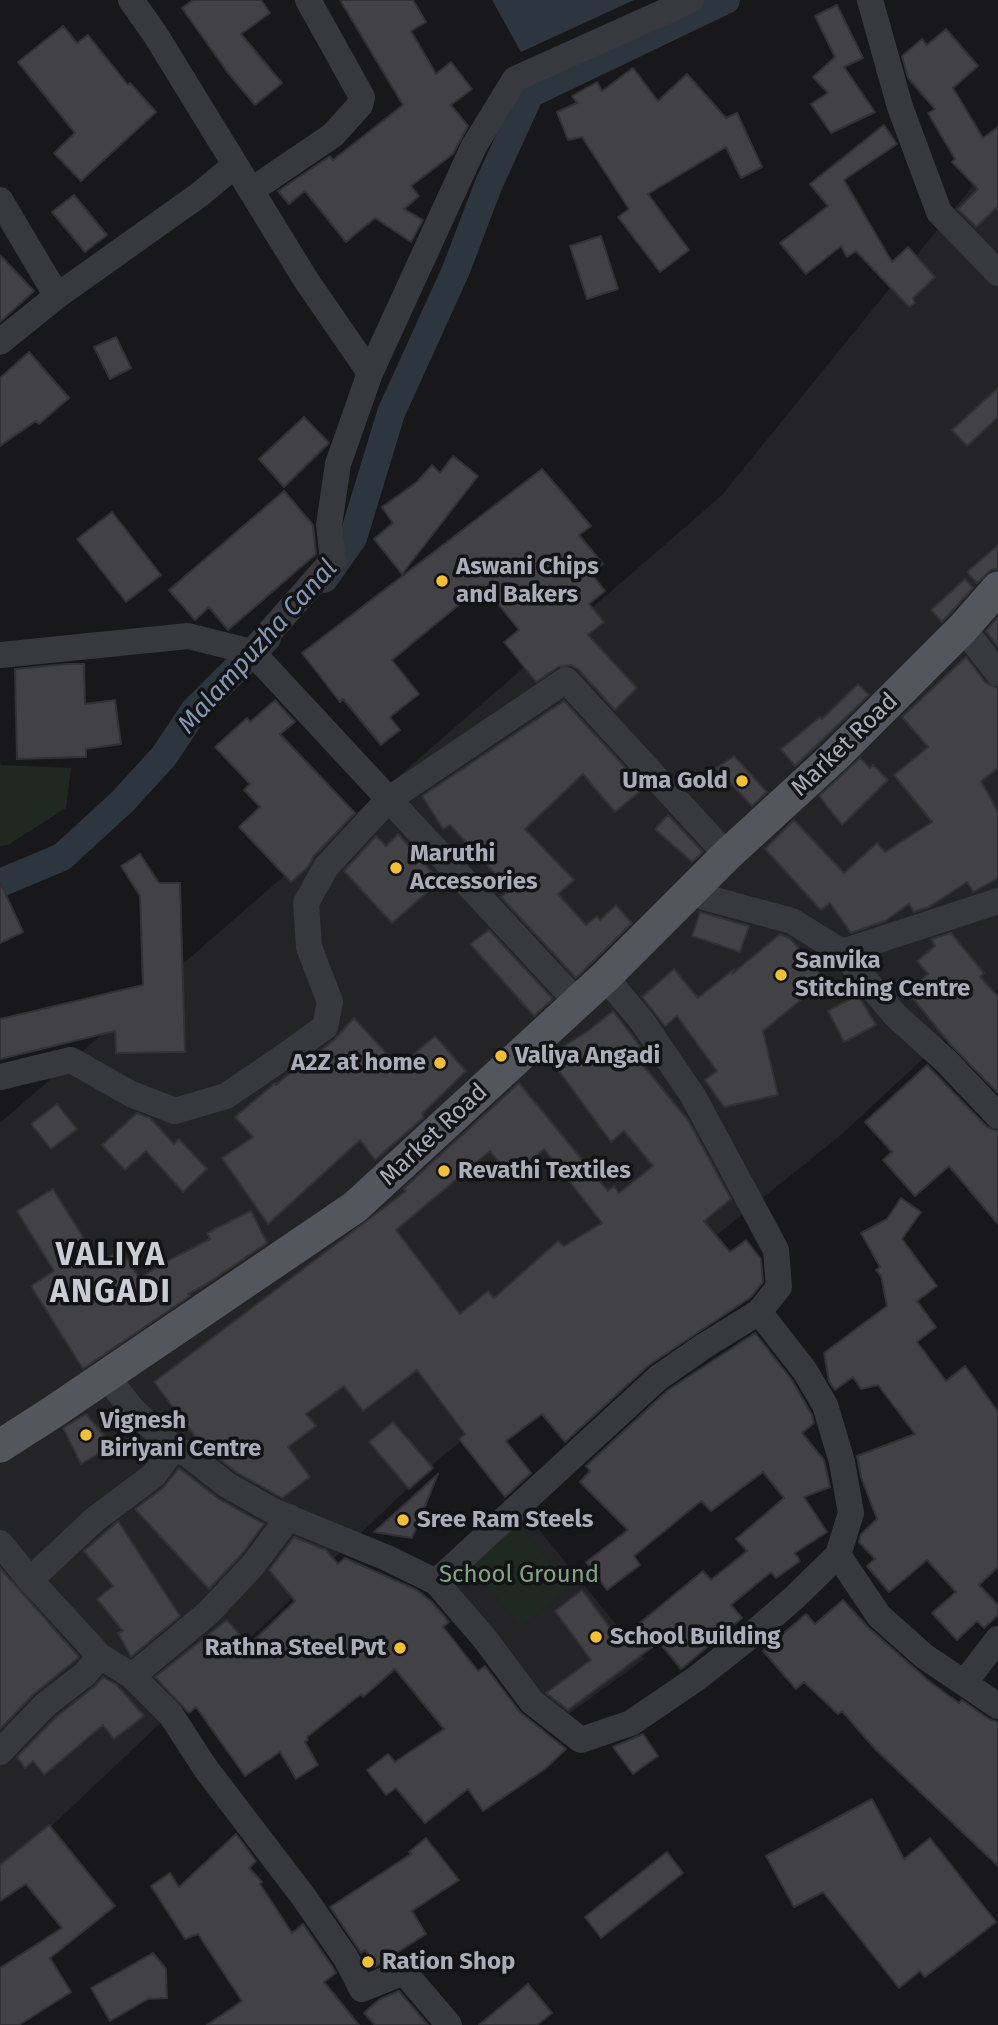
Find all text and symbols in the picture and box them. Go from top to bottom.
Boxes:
place label: Aswani Chips and Bakers [456,553,599,609]
water label: Malampuzha Canal [172,554,344,740]
marker: Aswani Chips and Bakers [434,573,450,589]
street label: Market Road [786,687,904,803]
place label: Uma Gold [622,767,728,795]
marker: Uma Gold [734,773,750,789]
place label: Maruthi Accessories [410,840,538,896]
marker: Maruthi Accessories [388,860,404,876]
place label: Sanvika Stitching Centre [795,947,970,1003]
marker: Sanvika Stitching Centre [773,967,789,983]
place label: Valiya Angadi [515,1042,660,1070]
marker: Valiya Angadi [493,1048,509,1064]
place label: A2Z at home [291,1049,426,1077]
marker: A2Z at home [432,1055,448,1071]
street label: Market Road [374,1078,494,1192]
place label: Revathi Textiles [458,1157,631,1185]
marker: Revathi Textiles [436,1163,452,1179]
district label: VALIYA ANGADI [51,1237,171,1312]
place label: Vignesh Biriyani Centre [100,1407,261,1463]
marker: Vignesh Biriyani Centre [78,1427,94,1443]
place label: Sree Ram Steels [417,1506,593,1534]
marker: Sree Ram Steels [395,1512,411,1528]
park label: School Ground [439,1561,599,1589]
place label: School Building [610,1623,780,1651]
marker: School Building [588,1629,604,1645]
place label: Rathna Steel Pvt [205,1634,386,1662]
marker: Rathna Steel Pvt [392,1640,408,1656]
place label: Ration Shop [382,1948,515,1976]
marker: Ration Shop [360,1954,376,1970]

